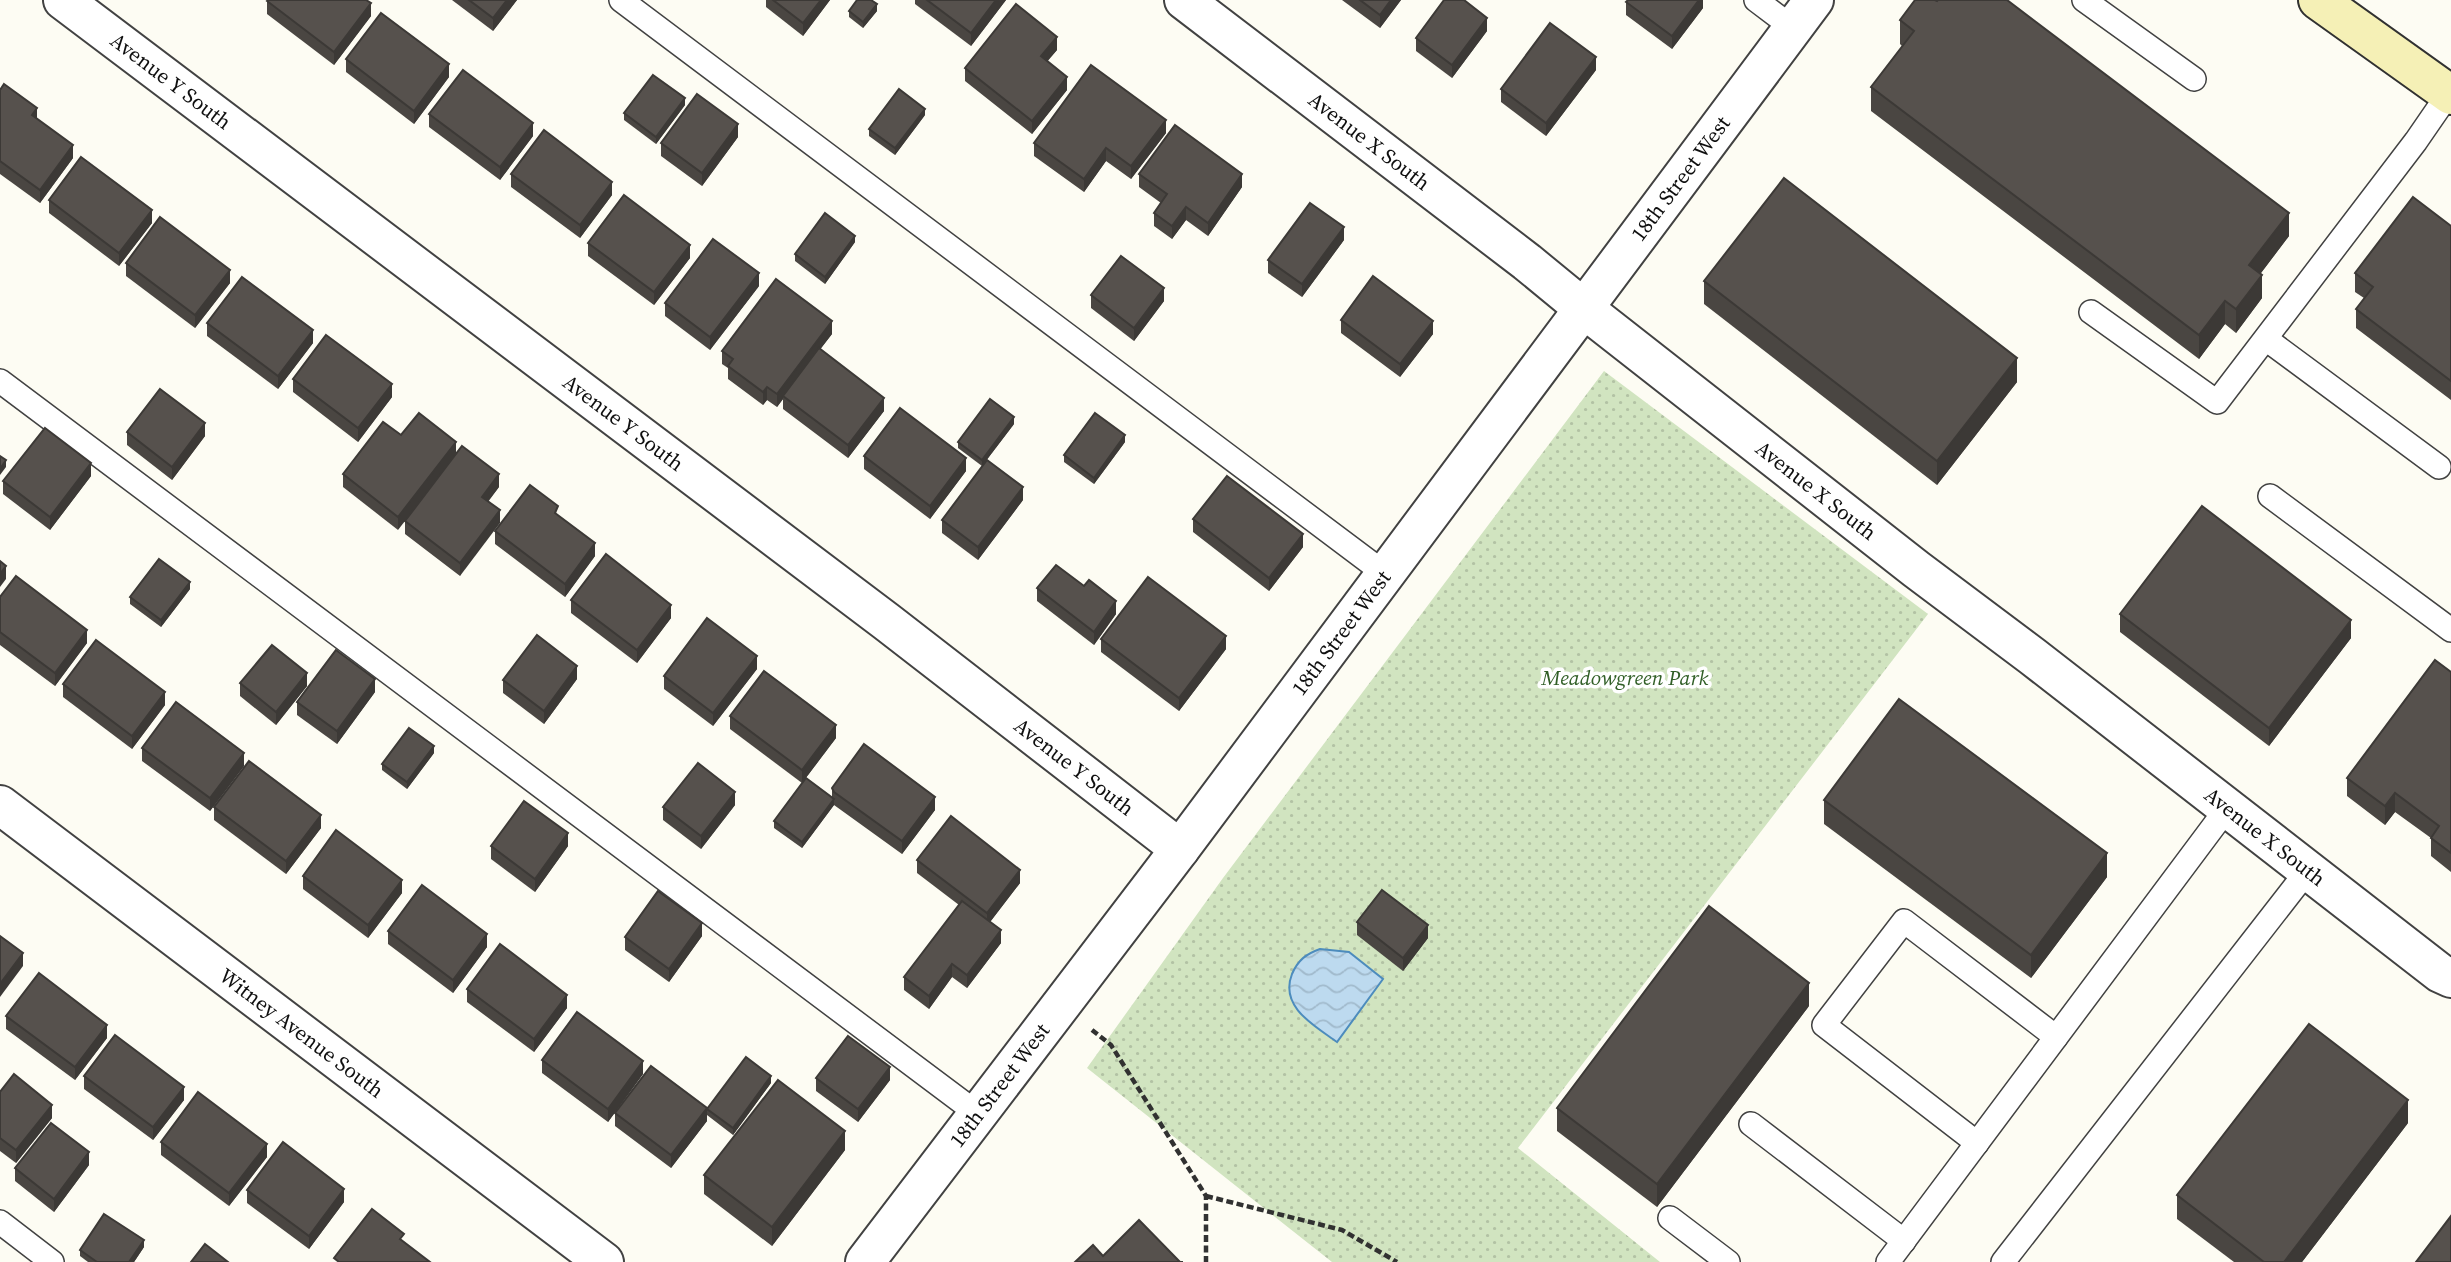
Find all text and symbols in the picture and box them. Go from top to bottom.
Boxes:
street label: Avenue Y South [105,26,238,136]
street label: Avenue X South [1303,85,1436,197]
street label: 18th Street West [1624,110,1737,247]
street label: Avenue Y South [557,367,690,478]
street label: Avenue X South [1750,434,1883,547]
street label: 18th Street West [1285,564,1397,701]
park label: Meadowgreen Park [1541,663,1709,692]
street label: Avenue Y South [1008,711,1140,822]
street label: Avenue X South [2198,780,2332,893]
street label: Witney Avenue South [213,961,390,1104]
street label: 18th Street West [942,1017,1056,1153]

